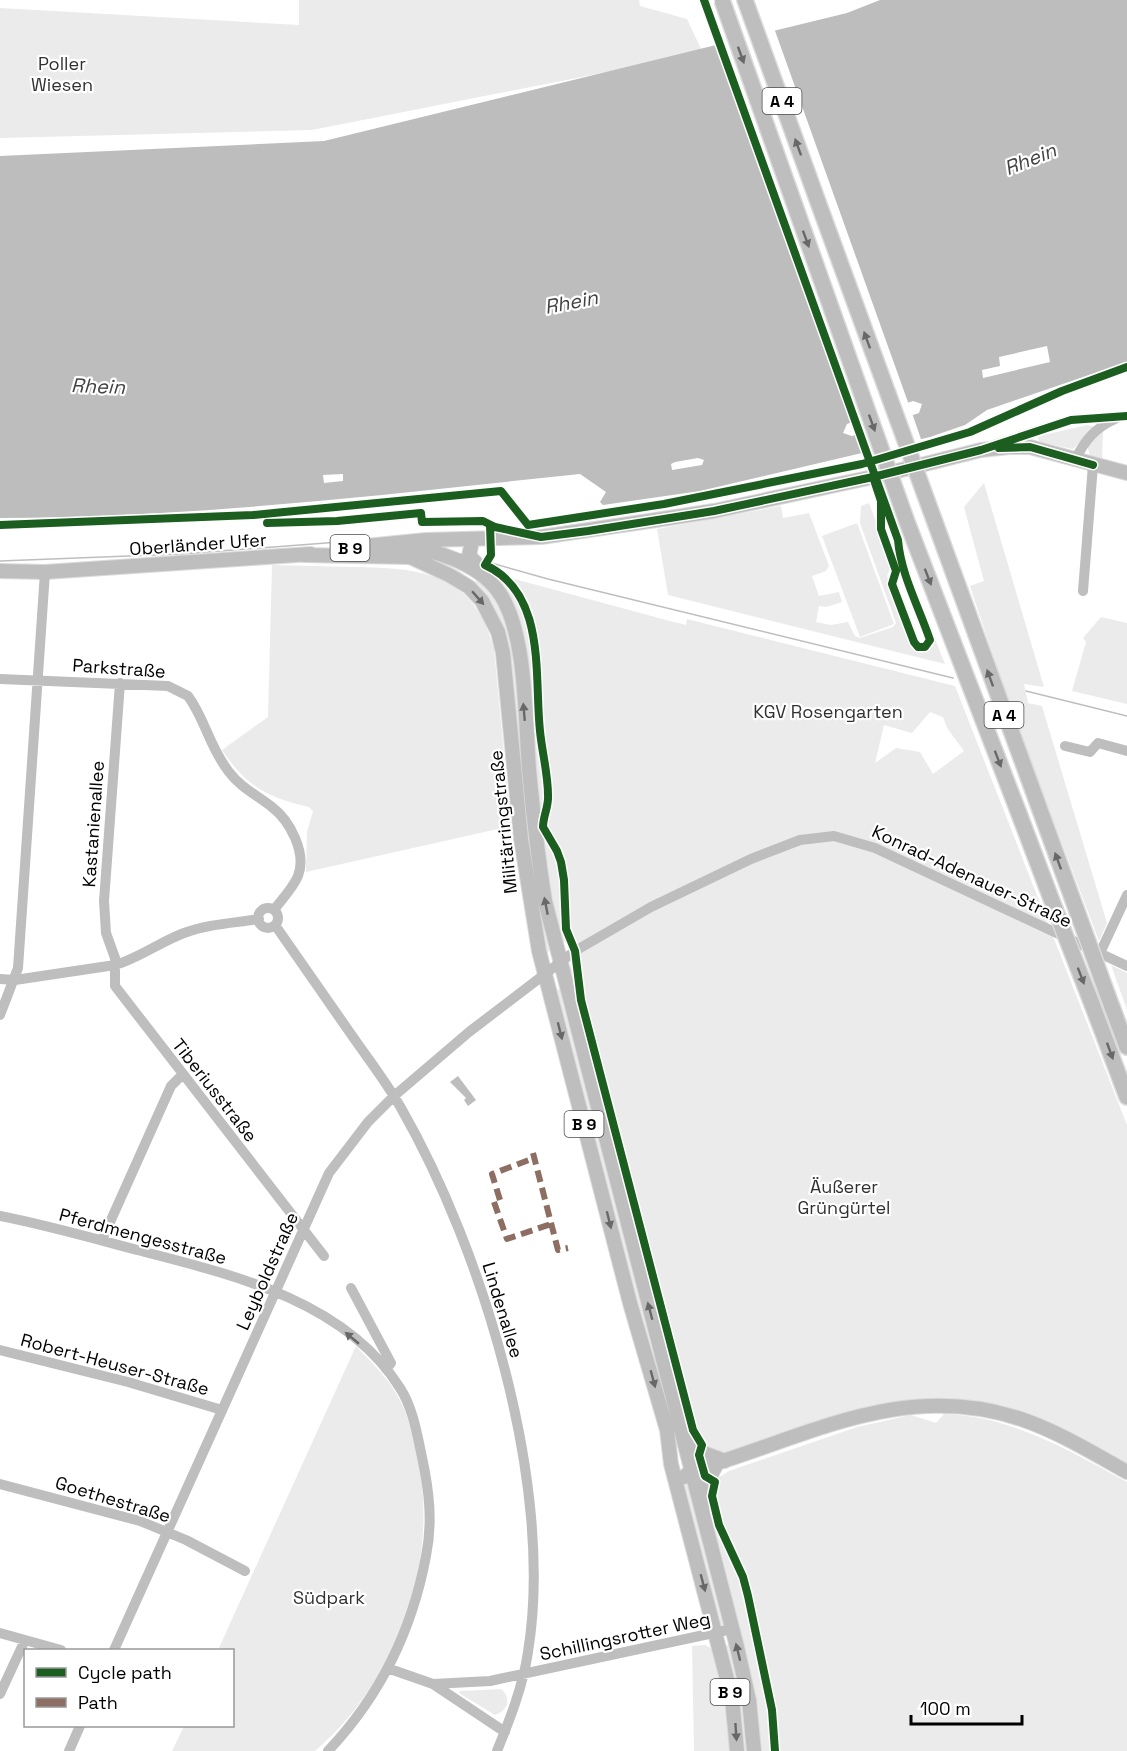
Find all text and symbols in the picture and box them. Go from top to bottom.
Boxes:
one-way arrow [737,46,747,64]
park label: Poller Wiesen [31,52,93,96]
road number: A 4 [762,88,802,114]
water label: Rhein [1000,137,1061,181]
one-way arrow [792,138,802,156]
one-way arrow [802,230,812,248]
water label: Rhein [542,284,601,320]
one-way arrow [862,331,872,349]
water label: Rhein [71,372,126,400]
one-way arrow [867,414,877,432]
street label: Oberländer Ufer [129,528,268,560]
road number: B 9 [330,535,370,561]
one-way arrow [923,568,933,586]
one-way arrow [472,590,485,606]
street label: Parkstraße [72,653,166,683]
one-way arrow [985,669,995,687]
park label: KGV Rosengarten [753,700,903,723]
road number: A 4 [984,702,1024,728]
one-way arrow [519,703,529,722]
street label: Militärringstraße [484,749,522,895]
one-way arrow [993,750,1003,768]
street label: Kastanienallee [77,760,109,888]
street label: Konrad-Adenauer-Straße [868,820,1076,932]
one-way arrow [1052,852,1062,870]
one-way arrow [541,896,550,915]
one-way arrow [1077,967,1086,985]
one-way arrow [556,1023,565,1041]
street label: Tiberiusstraße [167,1034,263,1146]
one-way arrow [1105,1042,1115,1060]
road number: B 9 [564,1111,604,1137]
park label: Äußerer Grüngürtel [797,1175,891,1219]
street label: Pferdmengesstraße [57,1203,229,1269]
street label: Leyboldstraße [231,1209,303,1333]
one-way arrow [604,1211,614,1229]
street label: Lindenallee [478,1259,528,1361]
one-way arrow [645,1302,654,1320]
street label: Robert-Heuser-Straße [18,1328,212,1400]
one-way arrow [344,1331,360,1344]
one-way arrow [649,1370,659,1388]
street label: Goethestraße [52,1471,174,1527]
one-way arrow [698,1574,708,1592]
park label: Südpark [293,1586,365,1609]
street label: Schillingsrotter Weg [538,1607,712,1665]
one-way arrow [733,1643,743,1661]
legend [24,1649,234,1727]
text: Cycle path [78,1661,172,1684]
road number: B 9 [710,1679,750,1705]
scale bar [911,1688,1022,1726]
text: Path [78,1691,118,1714]
text: 100 m [920,1697,971,1720]
one-way arrow [731,1722,741,1741]

